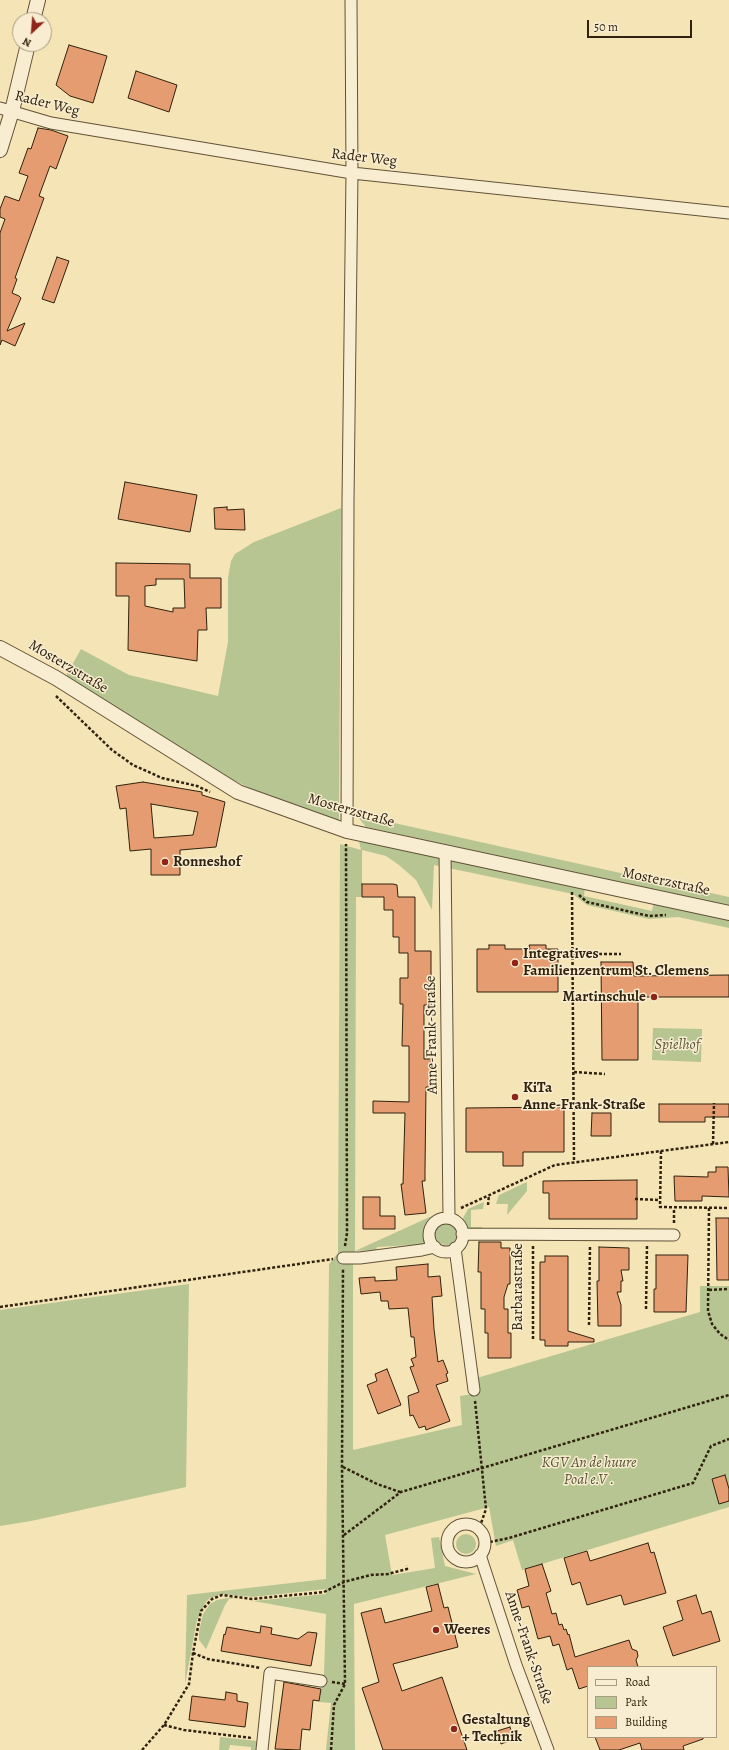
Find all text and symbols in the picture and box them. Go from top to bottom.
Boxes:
north arrow [12,12,52,52]
scale bar [589,12,694,38]
text: 50 m [594,19,618,35]
text: N [20,34,34,51]
street label: Rader Weg [13,87,81,121]
street label: Rader Weg [330,145,398,171]
street label: Mosterzstraße [25,636,111,698]
street label: Mosterzstraße [306,790,396,832]
place label: Ronneshof [173,853,241,871]
marker: Ronneshof [160,857,170,867]
street label: Mosterzstraße [620,864,712,900]
place label: Integratives Familienzentrum St. Clemens [523,945,709,980]
marker: Integratives Familienzentrum St. Clemens [510,958,520,968]
street label: Anne-Frank-Straße [422,975,442,1095]
place label: Martinschule [563,988,646,1006]
marker: Martinschule [649,992,659,1002]
park label: Spielhof [655,1036,699,1054]
place label: KiTa Anne-Frank-Straße [523,1079,645,1114]
marker: KiTa Anne-Frank-Straße [510,1092,520,1102]
street label: Barbarastraße [509,1243,527,1331]
park label: KGV An de huure Poal e.V . [542,1454,636,1489]
street label: Anne-Frank-Straße [500,1589,556,1707]
place label: Weeres [444,1621,490,1639]
marker: Weeres [431,1625,441,1635]
legend [587,1666,717,1738]
text: Road [625,1674,650,1690]
text: Park [625,1694,648,1710]
place label: Gestaltung + Technik [462,1711,530,1746]
text: Building [625,1714,667,1730]
marker: Gestaltung + Technik [449,1724,459,1734]

